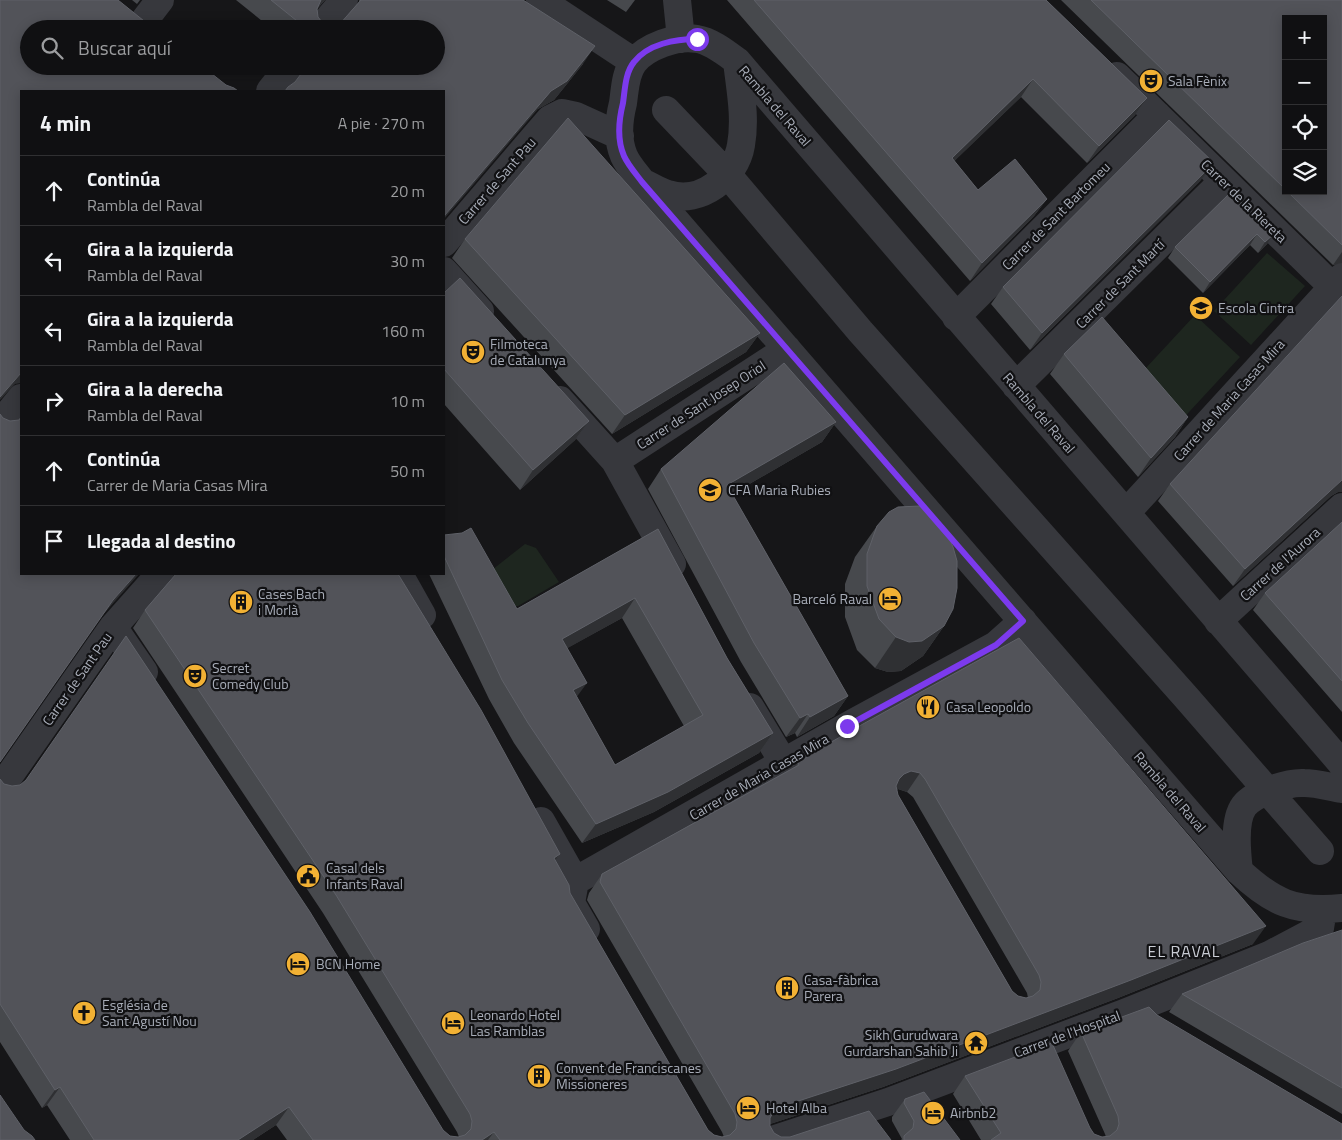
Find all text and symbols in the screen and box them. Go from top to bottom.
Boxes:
map controls [1282,15,1327,195]
button: + [1282,15,1327,60]
search box [20,20,445,75]
route start [686,28,709,51]
text: Buscar aquí [78,33,171,62]
icon: search [38,34,66,62]
button: − [1282,60,1327,105]
street label: Rambla del Raval [734,61,817,151]
theatre icon: Sala Fènix [1138,68,1164,94]
place label: Sala Fènix [1168,70,1228,91]
button: locate [1282,105,1327,150]
text: 4 min [40,107,91,139]
text: A pie · 270 m [338,111,425,135]
street label: Carrer de Sant Pau [453,132,540,229]
button: layers [1282,150,1327,195]
street label: Carrer de la Riereta [1197,154,1292,247]
street label: Carrer de Sant Bartomeu [997,157,1115,275]
text: Continúa [87,164,160,193]
icon: ahead [40,177,68,205]
text: 20 m [390,179,425,203]
text: Rambla del Raval [87,193,203,217]
text: Gira a la izquierda [87,234,234,263]
street label: Carrer de Sant Martí [1070,234,1170,333]
icon: left [40,247,68,275]
text: 30 m [390,249,425,273]
text: Rambla del Raval [87,263,203,287]
school or university icon: Escola Cintra [1188,295,1214,321]
place label: Escola Cintra [1218,297,1294,318]
text: Gira a la izquierda [87,304,234,333]
icon: left [40,317,68,345]
text: 160 m [381,319,425,343]
text: Rambla del Raval [87,333,203,357]
place label: Filmoteca de Catalunya [490,333,566,370]
street label: Carrer de Maria Casas Mira [1168,334,1289,465]
theatre icon: Filmoteca de Catalunya [460,339,486,365]
street label: Carrer de Sant Josep Oriol [632,355,769,454]
street label: Rambla del Raval [998,368,1081,458]
text: Gira a la derecha [87,374,223,403]
icon: right [40,387,68,415]
text: 10 m [390,389,425,413]
text: Rambla del Raval [87,403,203,427]
text: Continúa [87,444,160,473]
icon: ahead [40,457,68,485]
text: 50 m [390,459,425,483]
text: Carrer de Maria Casas Mira [87,473,268,497]
school or university icon: CFA Maria Rubies [697,477,723,503]
place label: CFA Maria Rubies [728,479,831,500]
street label: Carrer de l'Aurora [1235,522,1325,606]
text: Llegada al destino [87,526,236,555]
icon: arrive [40,527,68,555]
place label: Cases Bach i Morlà [258,583,325,620]
hotel icon: Barceló Raval [877,586,903,612]
place label: Barceló Raval [792,588,872,609]
building icon: Cases Bach i Morlà [228,589,254,615]
street label: Carrer de Sant Pau [37,628,117,730]
place label: Secret Comedy Club [212,657,289,694]
theatre icon: Secret Comedy Club [182,663,208,689]
restaurant icon: Casa Leopoldo [915,694,941,720]
place label: Casa Leopoldo [946,696,1031,717]
route end [836,715,859,738]
street label: Carrer de Maria Casas Mira [685,728,832,825]
street label: Rambla del Raval [1129,747,1212,837]
place label: Casal dels Infants Raval [326,857,403,894]
public building icon: Casal dels Infants Raval [295,863,321,889]
district label: EL RAVAL [1148,939,1220,963]
hotel icon: BCN Home [285,951,311,977]
place label: BCN Home [316,953,380,974]
place label: Casa-fàbrica Parera [804,969,878,1006]
building icon: Casa-fàbrica Parera [774,975,800,1001]
place label: Església de Sant Agustí Nou [102,994,197,1031]
church icon: Església de Sant Agustí Nou [71,1000,97,1026]
place label: Leonardo Hotel Las Ramblas [470,1004,560,1041]
street label: Carrer de l'Hospital [1011,1005,1123,1063]
hotel icon: Leonardo Hotel Las Ramblas [440,1010,466,1036]
place label: Sikh Gurudwara Gurdarshan Sahib Ji [844,1024,958,1061]
temple icon: Sikh Gurudwara Gurdarshan Sahib Ji [963,1030,989,1056]
place label: Convent de Franciscanes Missioneres [556,1057,701,1094]
building icon: Convent de Franciscanes Missioneres [526,1063,552,1089]
hotel icon: Hotel Alba [735,1095,761,1121]
place label: Hotel Alba [766,1097,827,1118]
hotel icon: Airbnb2 [920,1100,946,1126]
place label: Airbnb2 [950,1102,996,1123]

